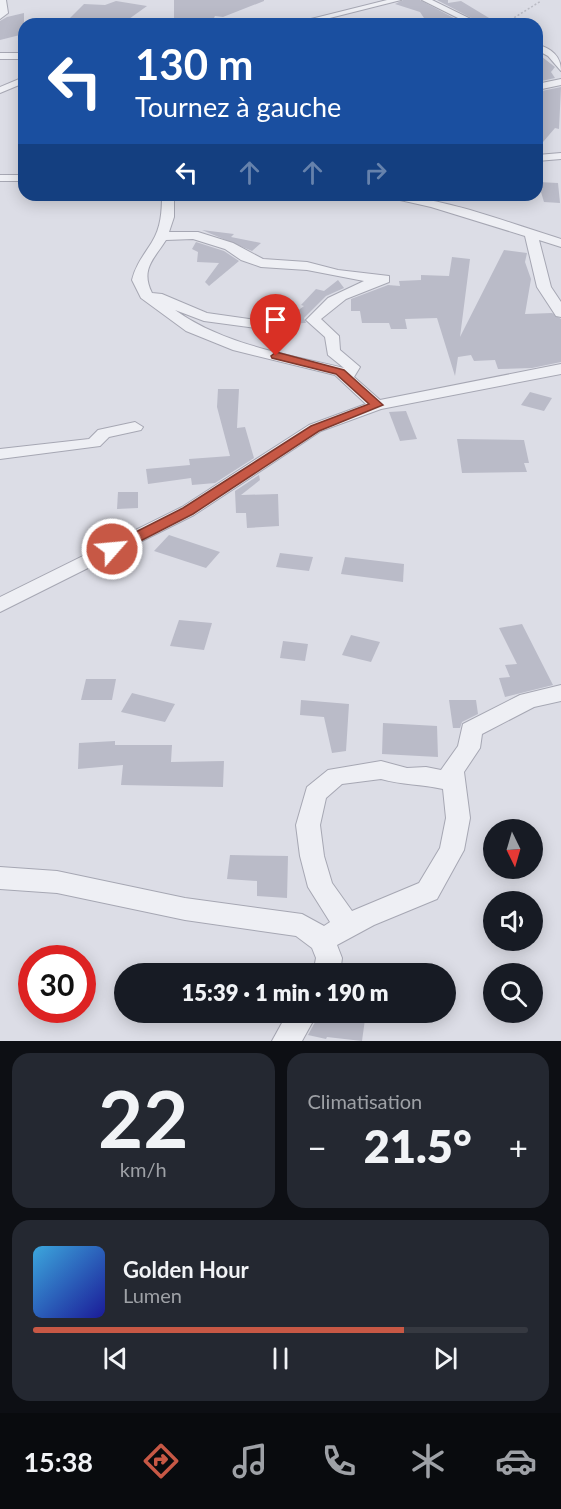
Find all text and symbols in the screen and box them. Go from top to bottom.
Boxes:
text: 130 m [135,39,253,89]
icon: left [36,42,114,120]
text: Tournez à gauche [135,90,341,123]
icon: left [170,156,203,189]
icon: ahead [233,156,266,189]
icon: ahead [296,156,329,189]
icon: right [359,156,392,189]
pin [250,294,301,356]
icon: arrive [259,303,292,336]
position arrow [80,517,144,581]
north arrow [483,819,543,879]
map controls [483,819,543,1023]
button: sound [483,891,543,951]
speed limit sign: 30 [18,945,96,1023]
button: search [483,963,543,1023]
text: 15:39 · 1 min · 190 m [182,979,388,1006]
text: 22 [98,1071,188,1165]
text: Climatisation [308,1089,422,1113]
text: 21.5° [364,1119,472,1173]
text: − [308,1127,327,1167]
text: + [509,1127,528,1167]
text: km/h [120,1157,167,1181]
text: Golden Hour [123,1256,249,1283]
text: Lumen [123,1283,182,1307]
icon: previous [99,1342,132,1375]
icon: pause [264,1342,297,1375]
icon: next [429,1342,462,1375]
icon: directions [140,1440,182,1482]
icon: music [229,1440,271,1482]
icon: phone [318,1440,360,1482]
icon: climate [407,1440,449,1482]
icon: car [495,1440,537,1482]
text: 15:38 [23,1445,93,1478]

